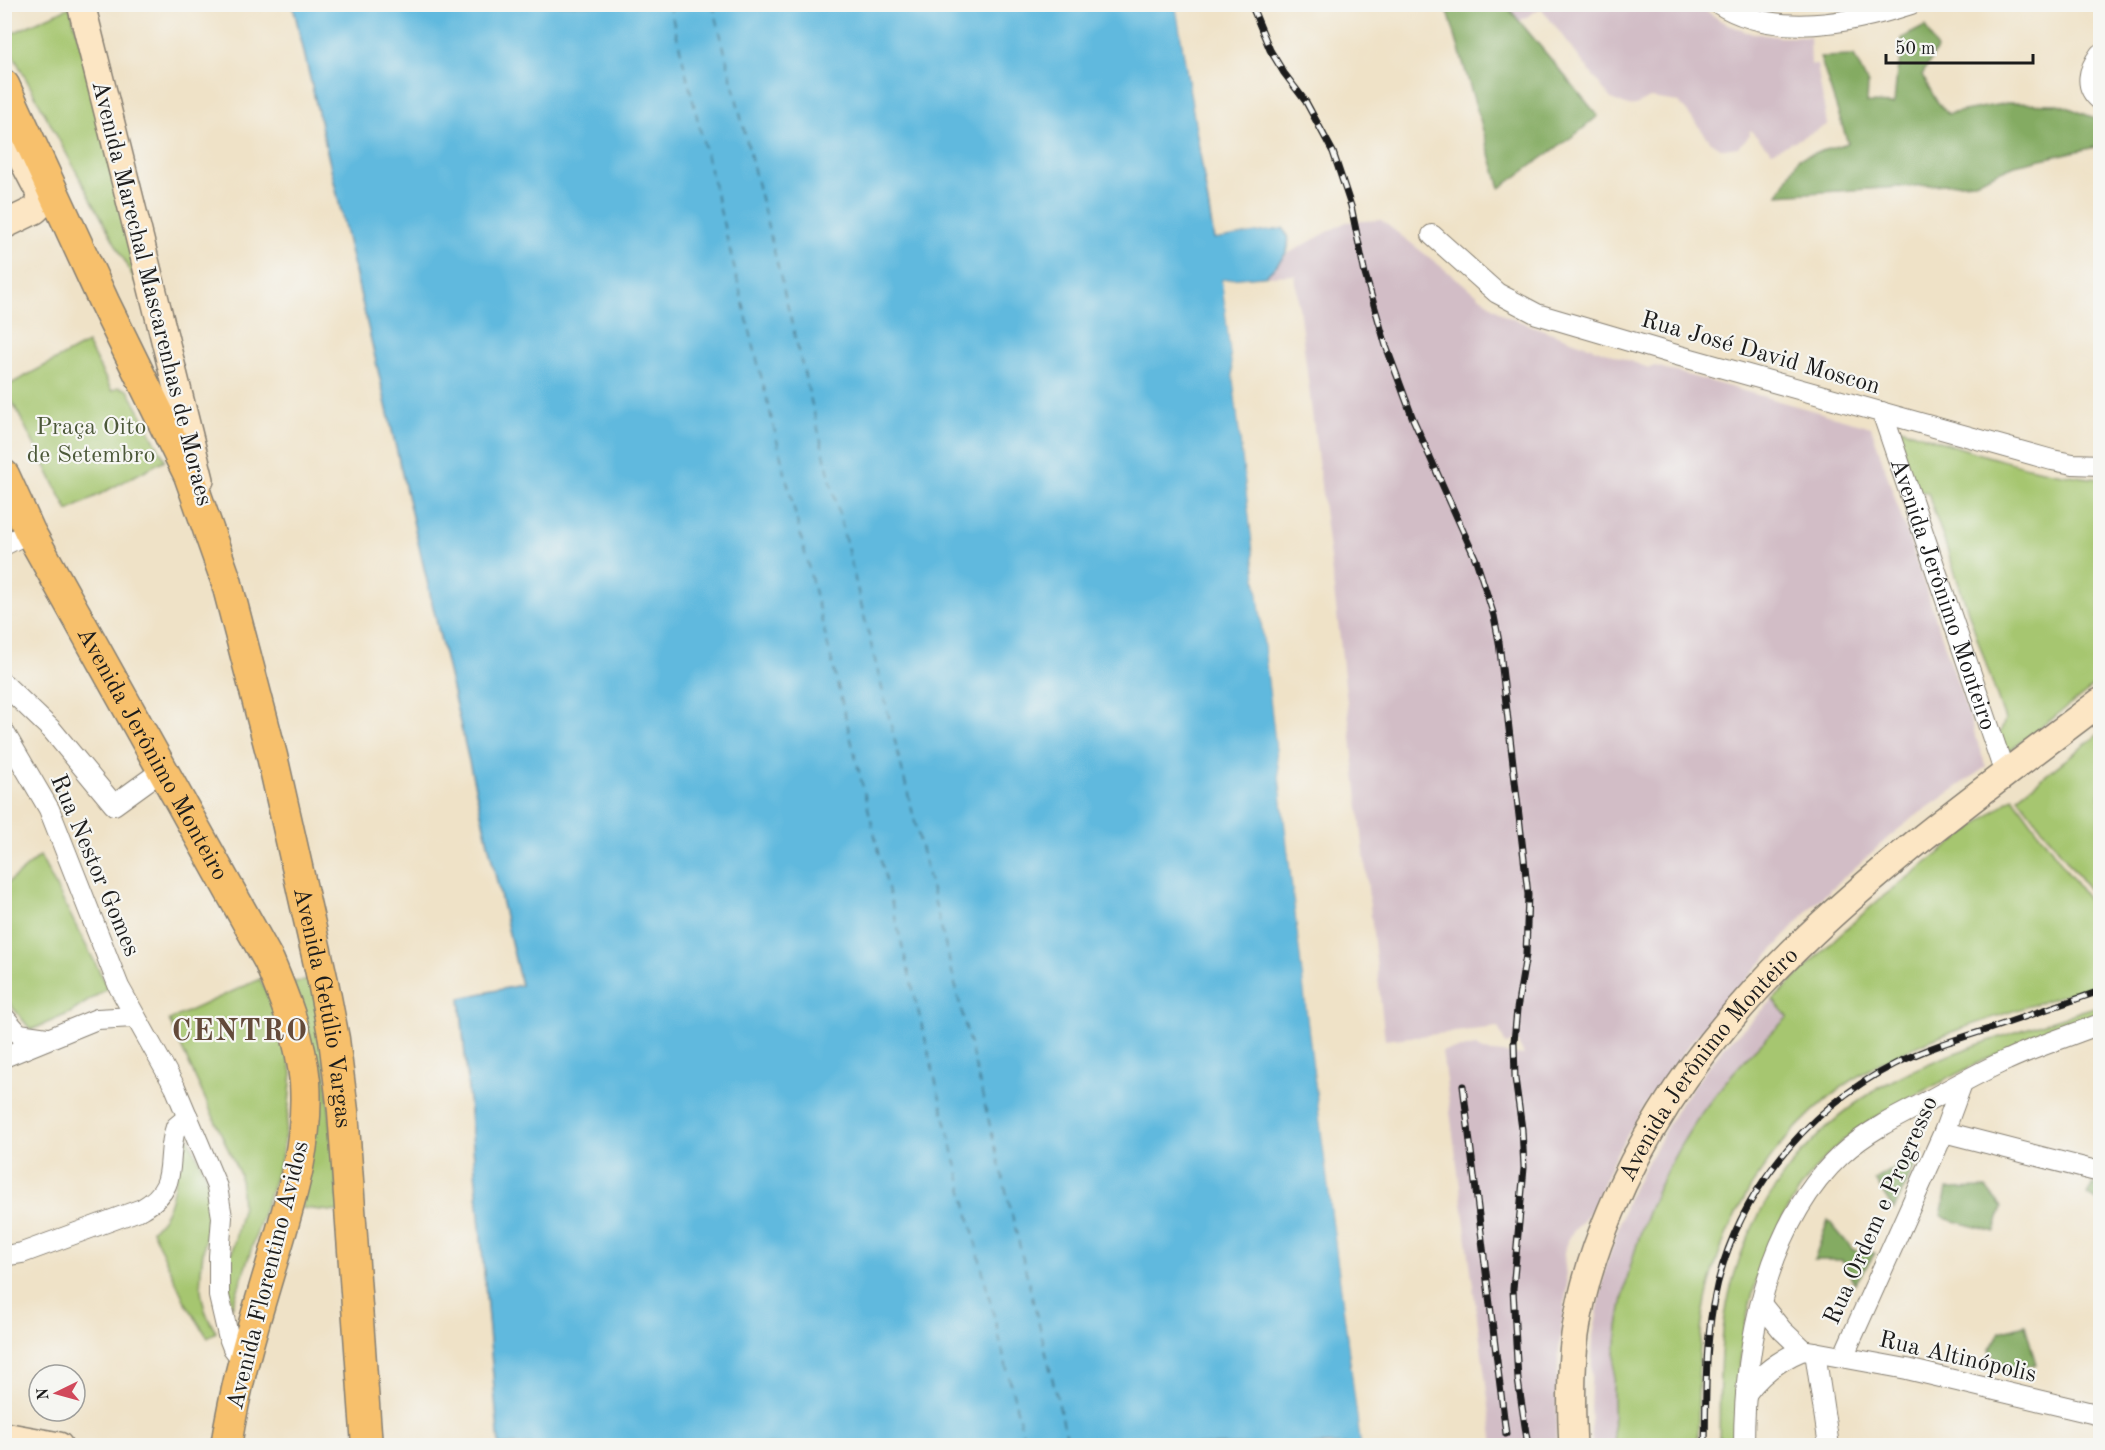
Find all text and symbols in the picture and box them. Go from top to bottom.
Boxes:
scale bar [1886,27,2033,65]
text: 50 m [1895,40,1935,58]
street label: Avenida Marechal Mascarenhas de Moraes [87,78,216,509]
street label: Rua José David Moscon [1638,308,1883,400]
park label: Praça Oito de Setembro [27,416,155,468]
street label: Avenida Jerônimo Monteiro [1885,455,1999,734]
street label: Avenida Jerônimo Monteiro [72,624,232,885]
street label: Rua Nestor Gomes [45,771,143,960]
street label: Avenida Getúlio Vargas [288,885,354,1129]
street label: Avenida Jerônimo Monteiro [1616,944,1804,1186]
district label: CENTRO [171,1017,309,1047]
street label: Rua Ordem e Progresso [1821,1093,1943,1329]
street label: Avenida Florentino Avidos [224,1139,314,1412]
street label: Rua Altinópolis [1876,1328,2039,1388]
north arrow [27,1363,87,1423]
text: N [35,1387,53,1401]

